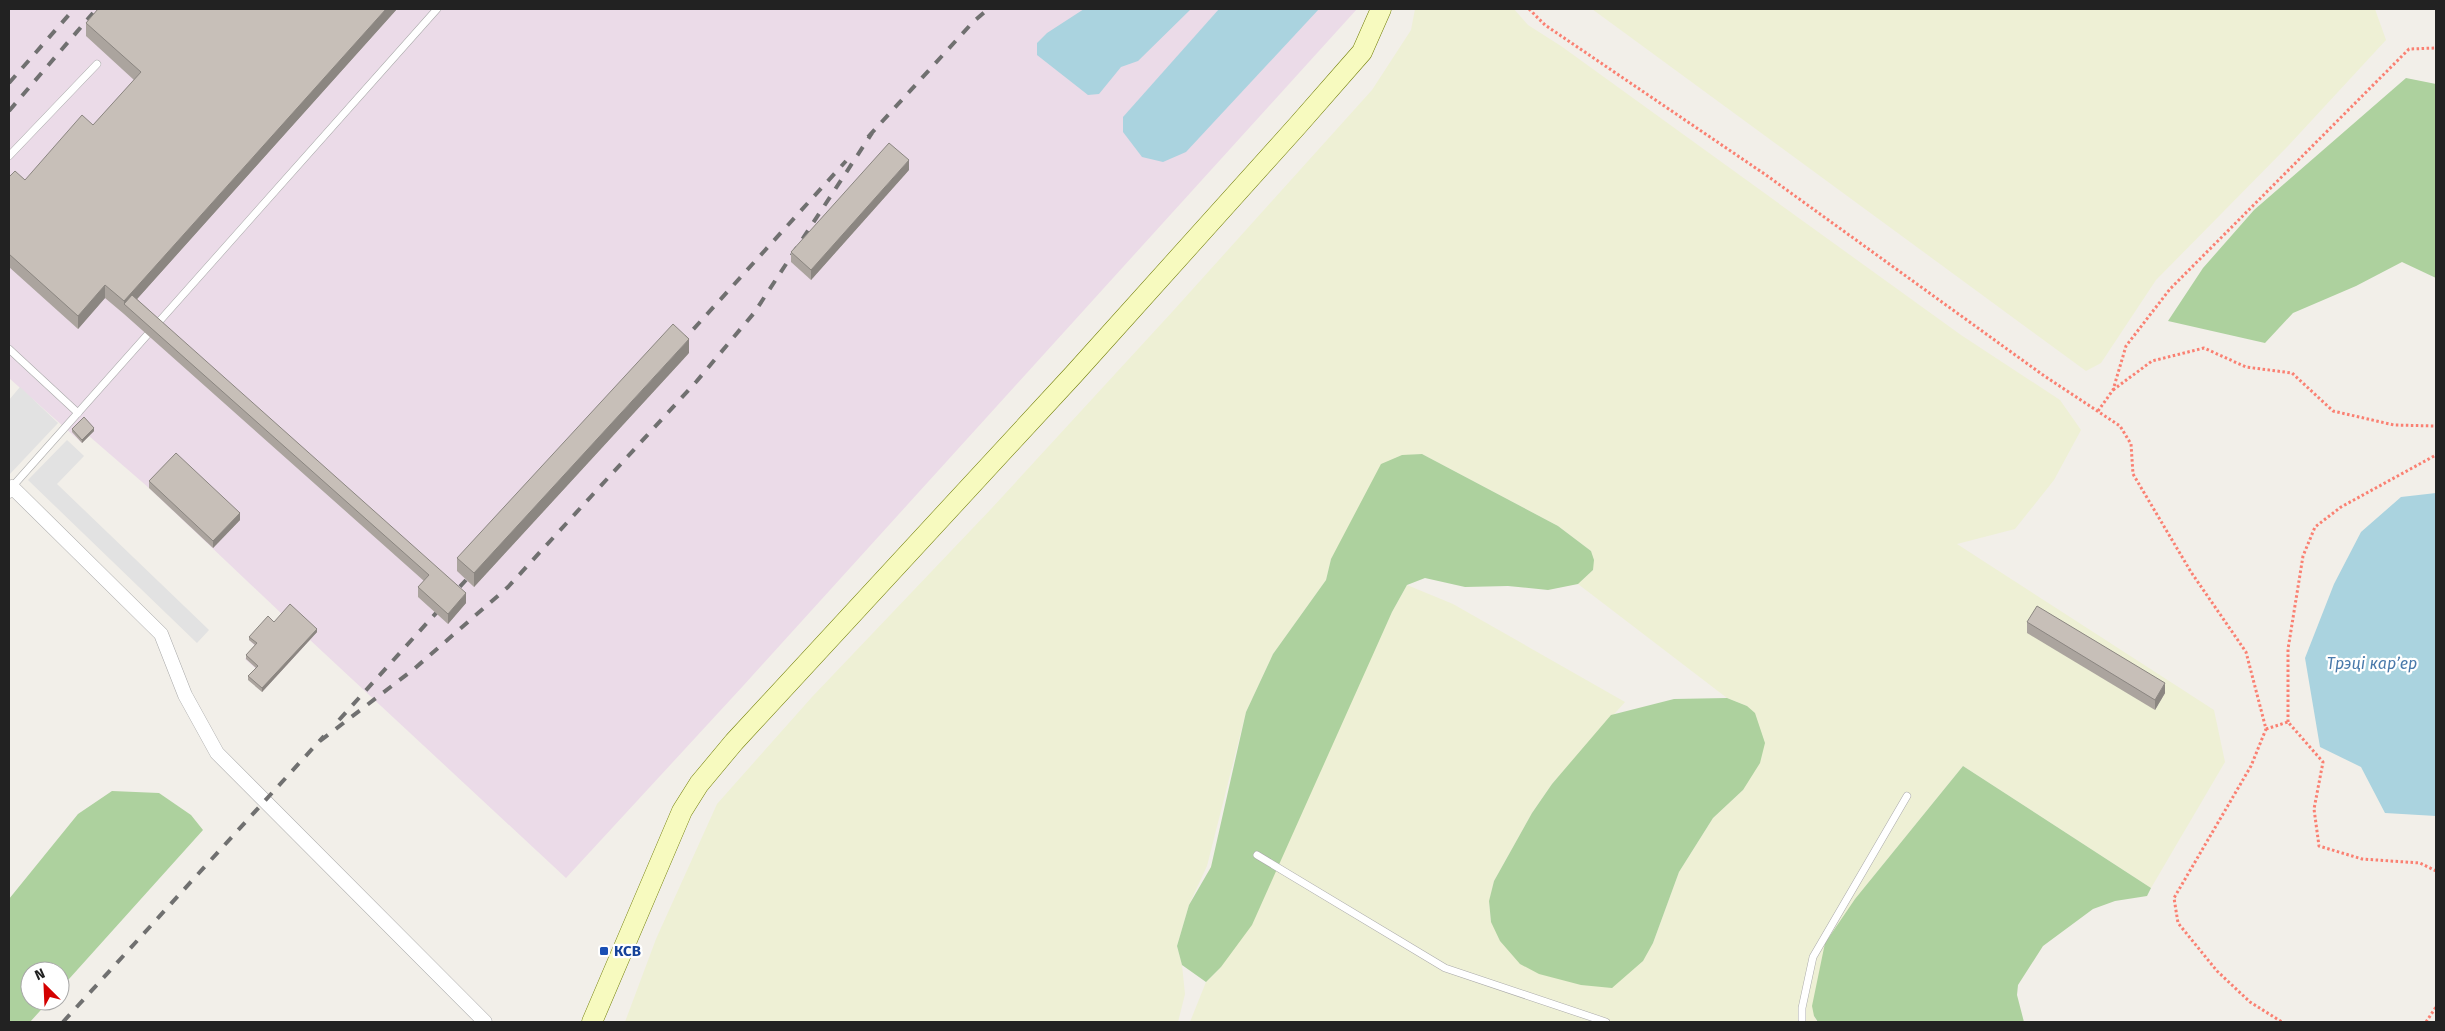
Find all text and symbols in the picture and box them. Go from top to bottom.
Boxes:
water label: Трэці карʼер [2327,654,2417,673]
place label: КСВ [614,942,641,960]
marker: КСВ [598,945,610,957]
north arrow [20,961,70,1011]
text: N [32,965,48,984]

